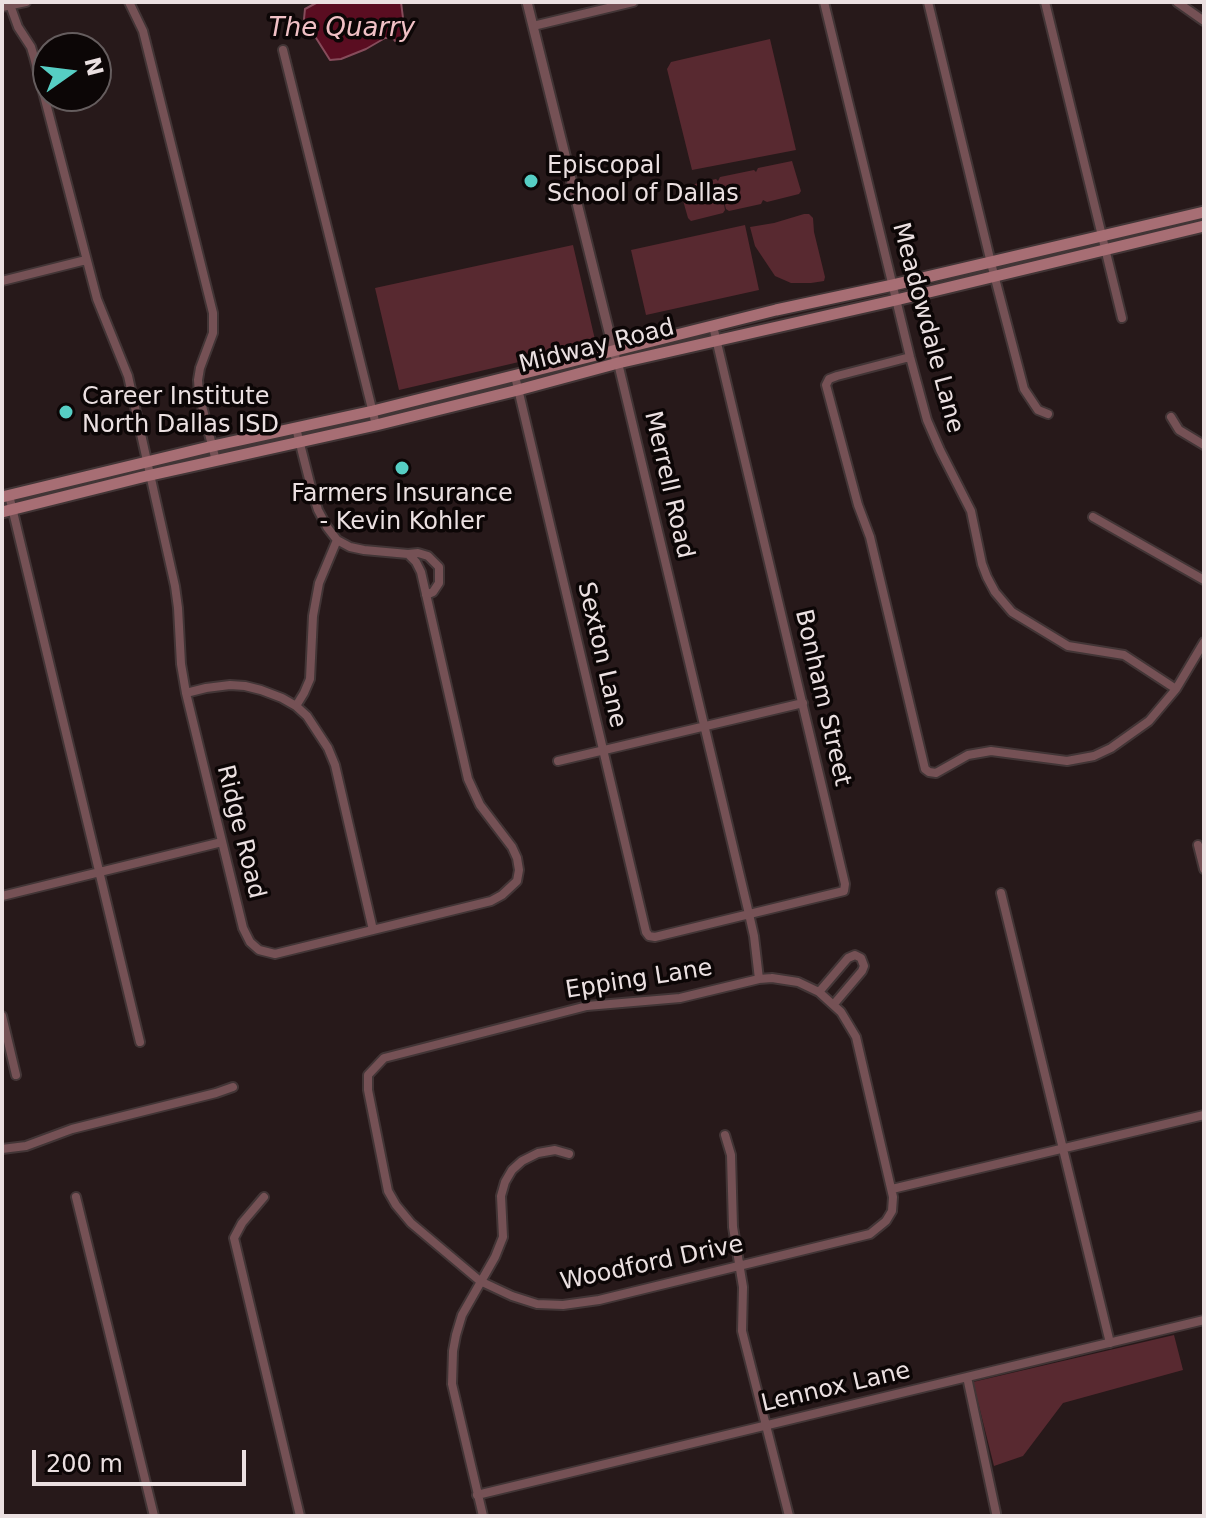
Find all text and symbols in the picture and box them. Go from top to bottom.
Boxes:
water label: The Quarry [269,13,415,45]
north arrow [32,32,112,112]
text: N [79,55,108,79]
place label: Episcopal School of Dallas [547,153,739,209]
marker: Episcopal School of Dallas [522,172,540,190]
street label: Meadowdale Lane [885,220,969,436]
street label: Midway Road [516,314,678,380]
place label: Career Institute North Dallas ISD [82,384,279,440]
marker: Career Institute North Dallas ISD [57,403,75,421]
street label: Merrell Road [637,409,699,561]
marker: Farmers Insurance - Kevin Kohler [393,459,411,477]
place label: Farmers Insurance - Kevin Kohler [291,481,513,537]
street label: Sexton Lane [570,579,632,731]
street label: Bonham Street [788,607,856,789]
street label: Ridge Road [210,762,270,902]
street label: Epping Lane [563,954,715,1006]
street label: Woodford Drive [558,1231,746,1297]
street label: Lennox Lane [759,1357,913,1419]
scale bar [36,1434,250,1484]
text: 200 m [46,1450,123,1478]

